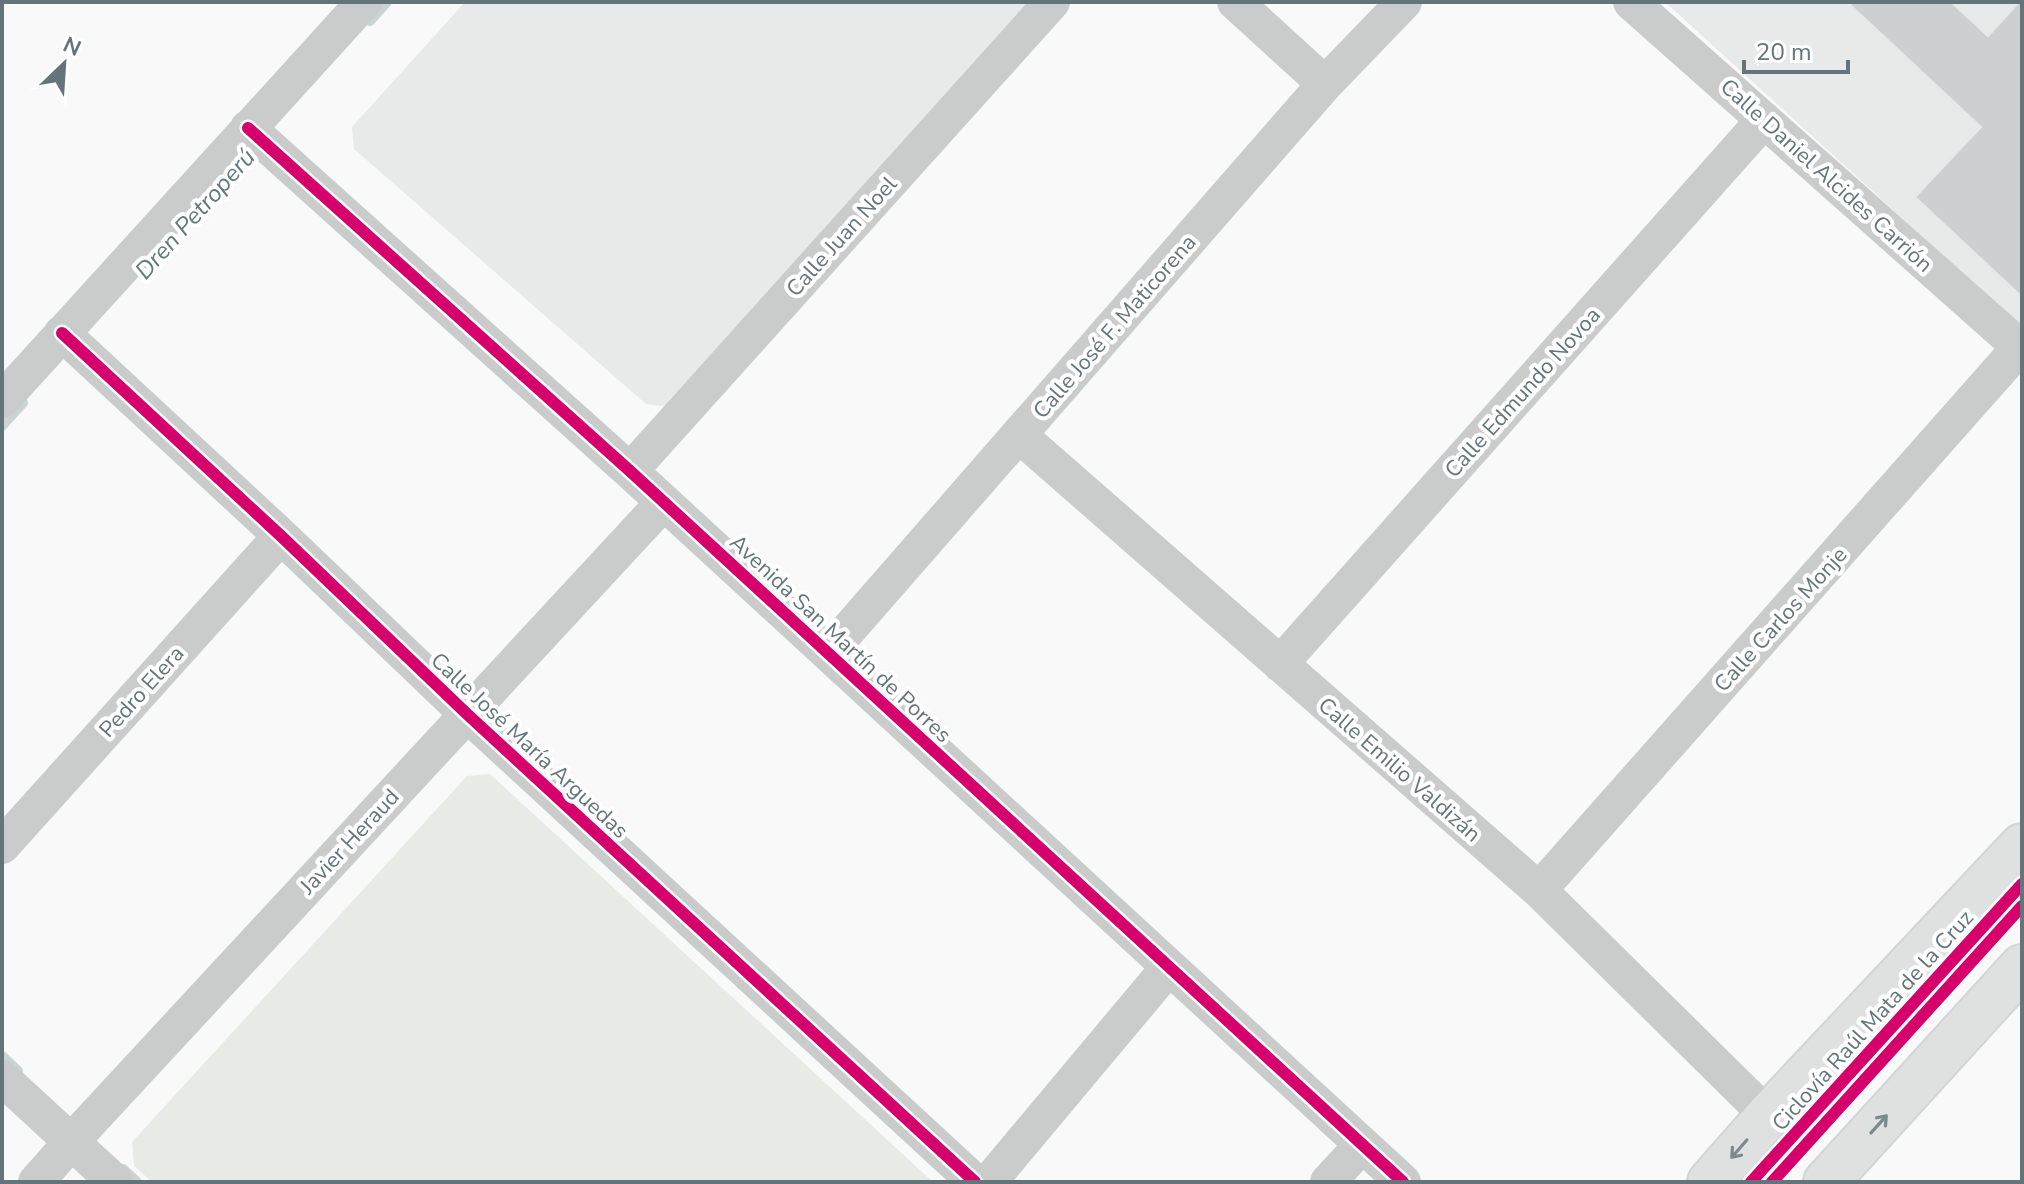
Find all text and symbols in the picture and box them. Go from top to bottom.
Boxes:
north arrow [24,24,104,104]
scale bar [1744,24,1848,74]
text: N [58,30,86,64]
text: 20 m [1756,36,1812,68]
street label: Calle Daniel Alcides Carrión [1714,72,1939,279]
water label: Dren Petroperú [128,142,262,286]
street label: Calle Juan Noel [780,170,904,303]
street label: Calle José F. Maticorena [1026,228,1203,425]
street label: Calle Edmundo Novoa [1438,301,1607,484]
street label: Avenida San Martín de Porres [723,528,958,750]
street label: Calle Carlos Monje [1707,541,1854,699]
street label: Pedro Elera [92,639,191,744]
street label: Calle José María Arguedas [424,646,635,845]
street label: Calle Emilio Valdizán [1311,691,1487,849]
street label: Javier Heraud [293,783,406,901]
street label: Ciclovía Raúl Mata de la Cruz [1765,904,1980,1138]
one-way arrow [1869,1115,1887,1135]
one-way arrow [1730,1138,1748,1158]

